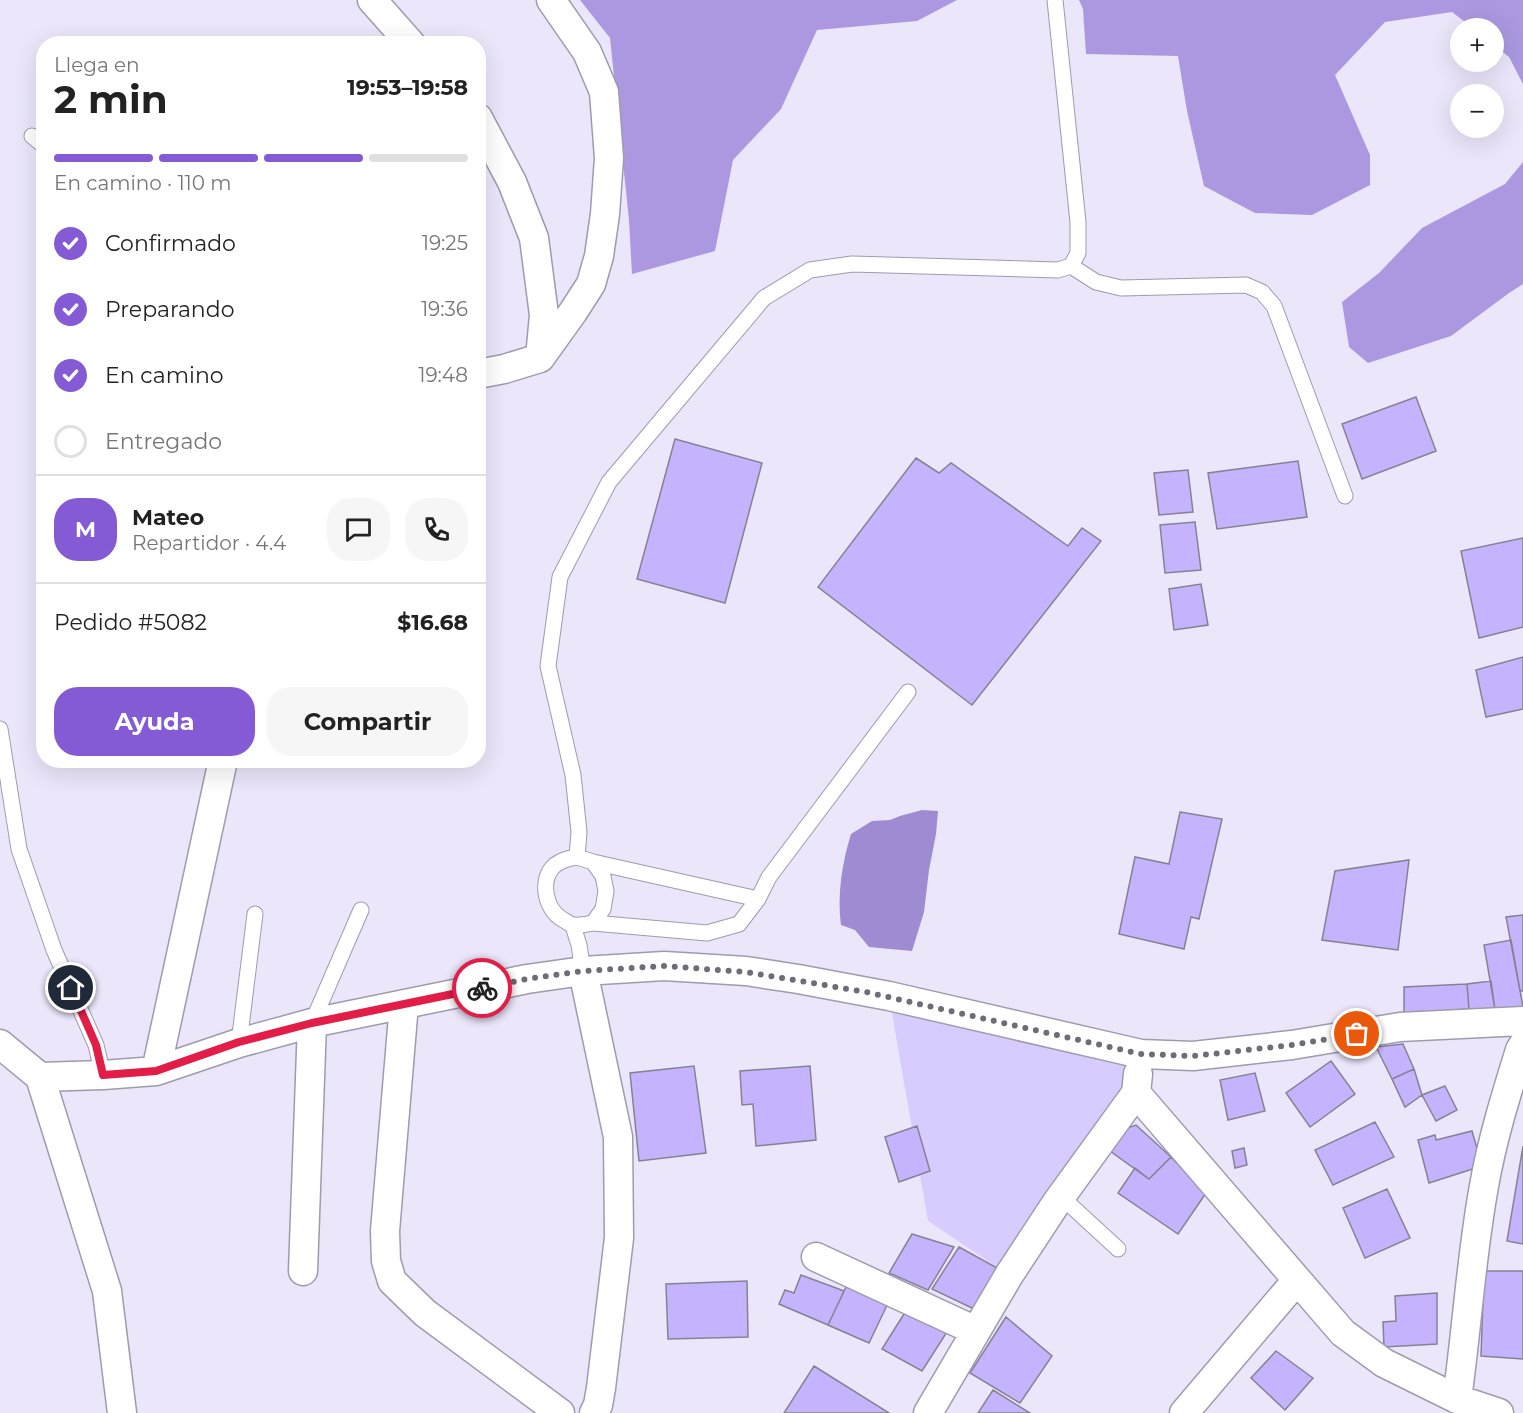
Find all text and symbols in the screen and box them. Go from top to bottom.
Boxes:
map controls [1450,18,1504,138]
button: + [1450,18,1504,72]
text: Llega en [54,53,140,77]
text: 19:53–19:58 [347,74,468,101]
text: 2 min [54,75,168,123]
button: − [1450,84,1504,138]
text: En camino · 110 m [54,171,232,195]
icon: check [54,227,87,260]
text: Confirmado [105,230,236,257]
text: 19:25 [422,231,468,255]
icon: check [54,293,87,326]
text: Preparando [105,296,234,323]
text: 19:36 [421,297,468,321]
icon: check [54,359,87,392]
text: En camino [105,362,224,389]
text: 19:48 [418,363,468,387]
text: Entregado [105,428,222,455]
button: chat [327,498,390,561]
button: phone [405,498,468,561]
text: Mateo [132,504,204,531]
text: M [75,516,96,543]
text: Repartidor · 4.4 [132,531,286,555]
text: Pedido #5082 [54,609,207,636]
text: $16.68 [397,609,468,636]
button: Ayuda [54,687,255,756]
button: Compartir [267,687,468,756]
courier [452,958,512,1018]
pin [45,962,96,1013]
icon: home [54,971,87,1004]
icon: bike [466,972,499,1005]
pin [1331,1008,1382,1059]
icon: bag [1340,1017,1373,1050]

